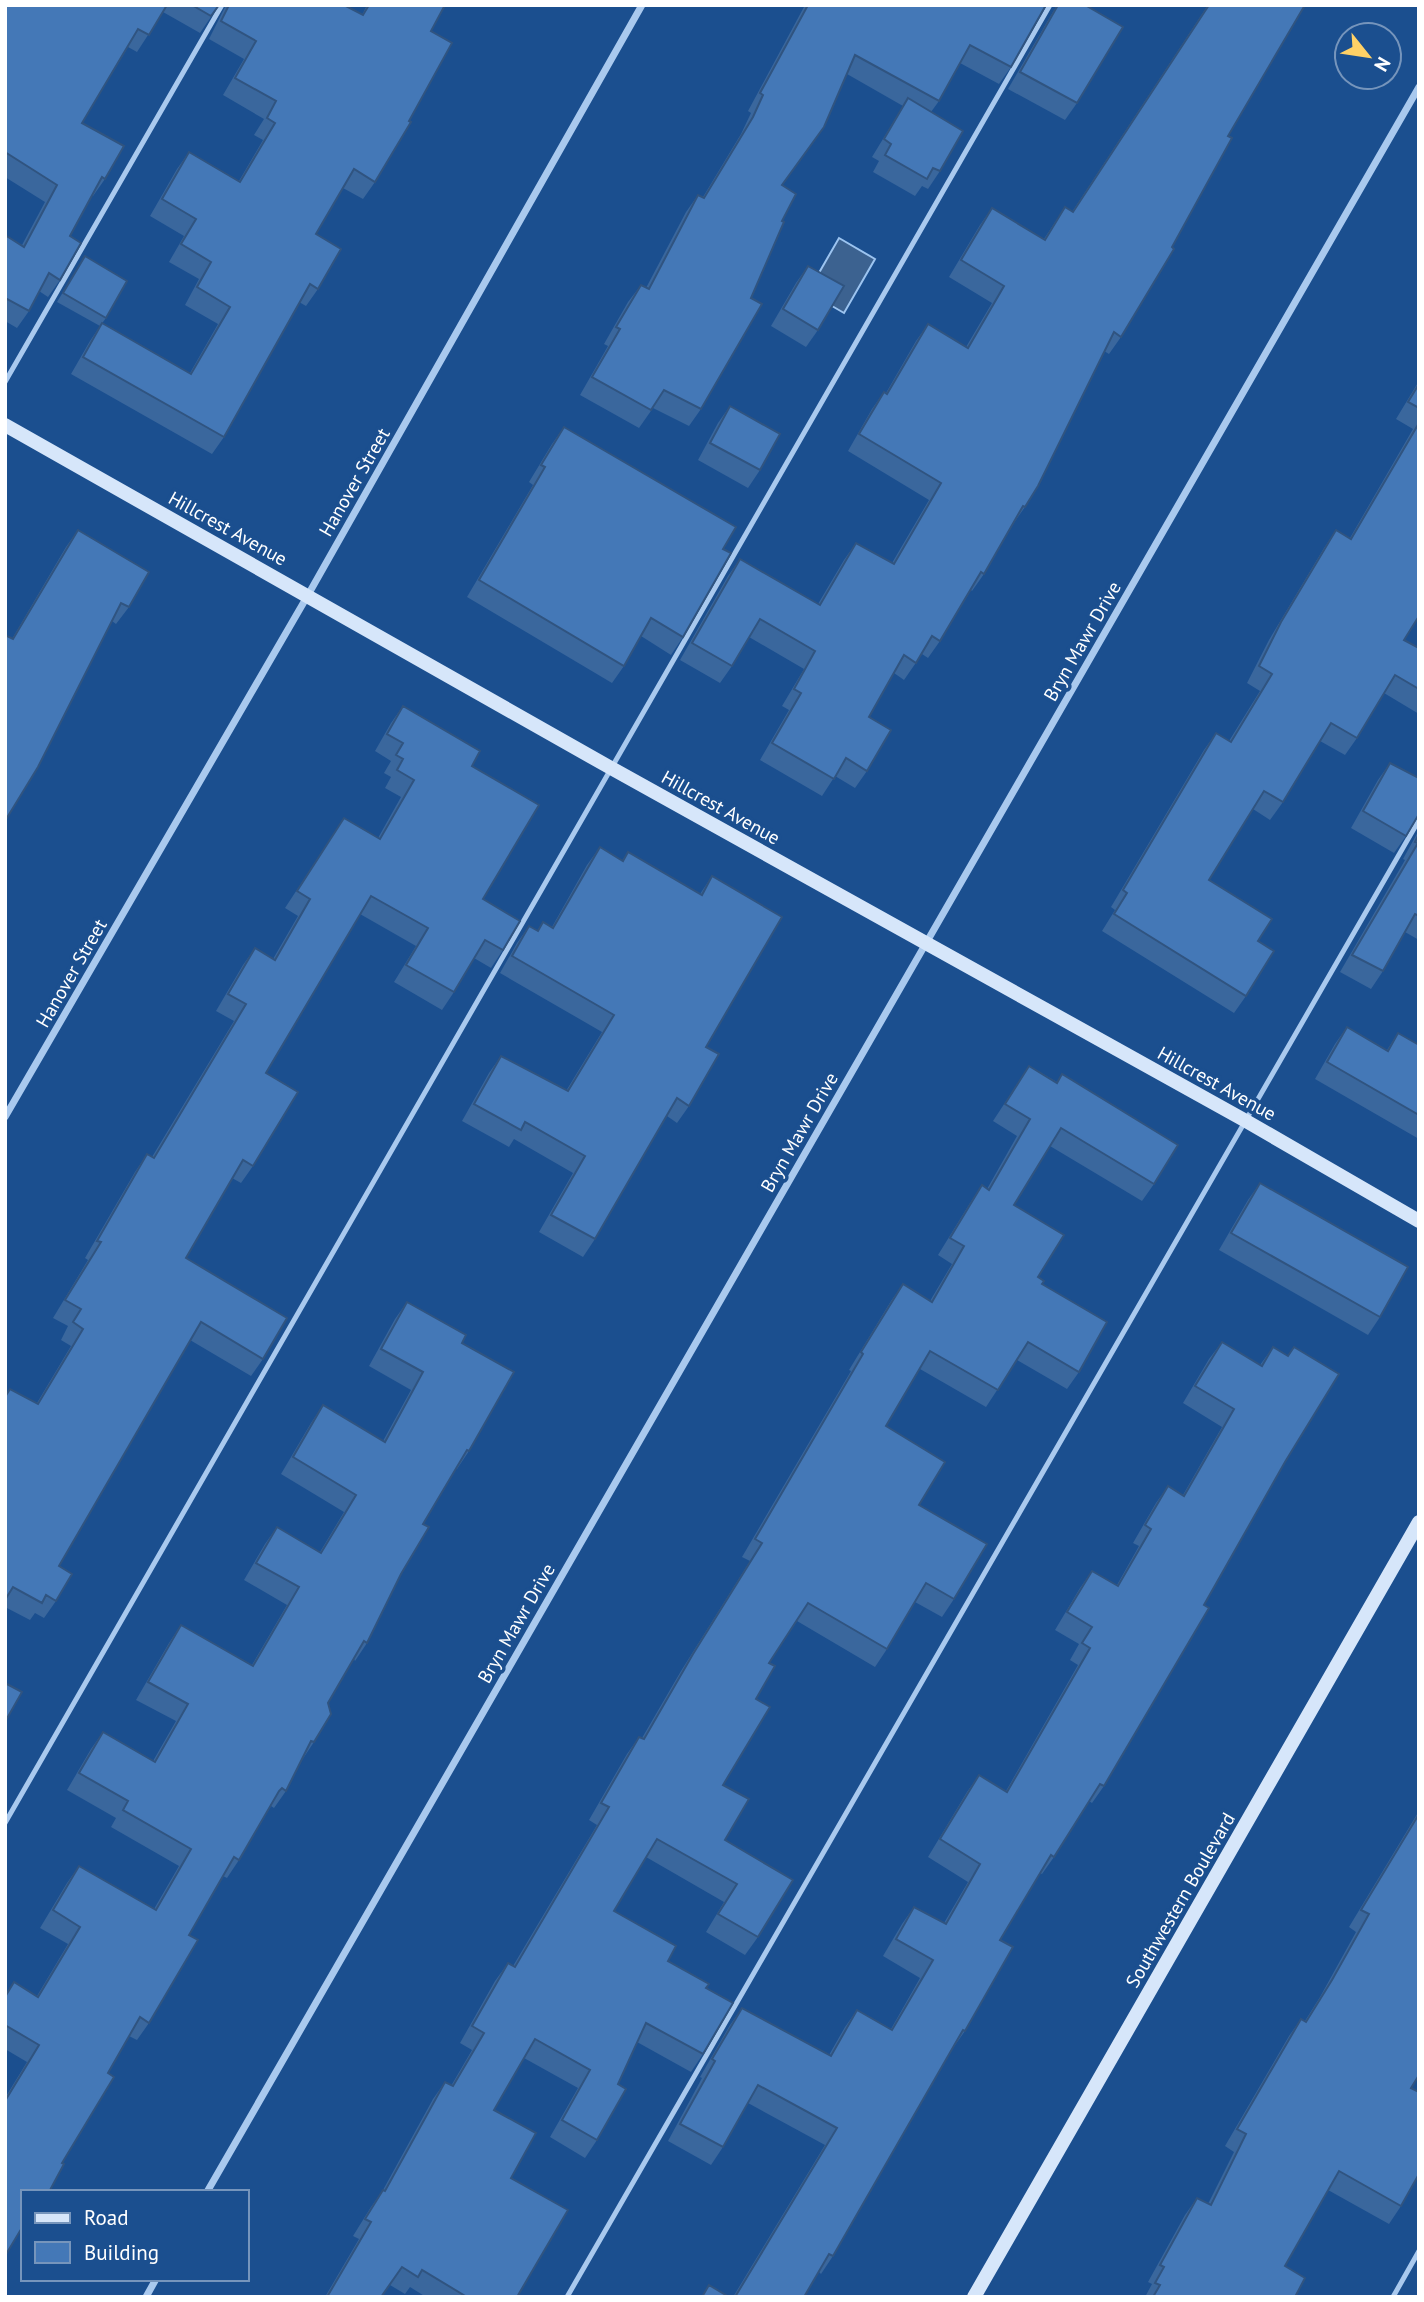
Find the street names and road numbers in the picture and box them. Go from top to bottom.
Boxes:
street label: Hanover Street [313,423,395,540]
street label: Hillcrest Avenue [165,486,291,570]
street label: Bryn Mawr Drive [1038,577,1126,705]
street label: Hillcrest Avenue [658,765,784,849]
street label: Hanover Street [30,914,112,1031]
street label: Hillcrest Avenue [1154,1041,1280,1125]
street label: Bryn Mawr Drive [755,1068,843,1196]
street label: Bryn Mawr Drive [472,1559,560,1687]
street label: Southwestern Boulevard [1120,1808,1240,1992]

